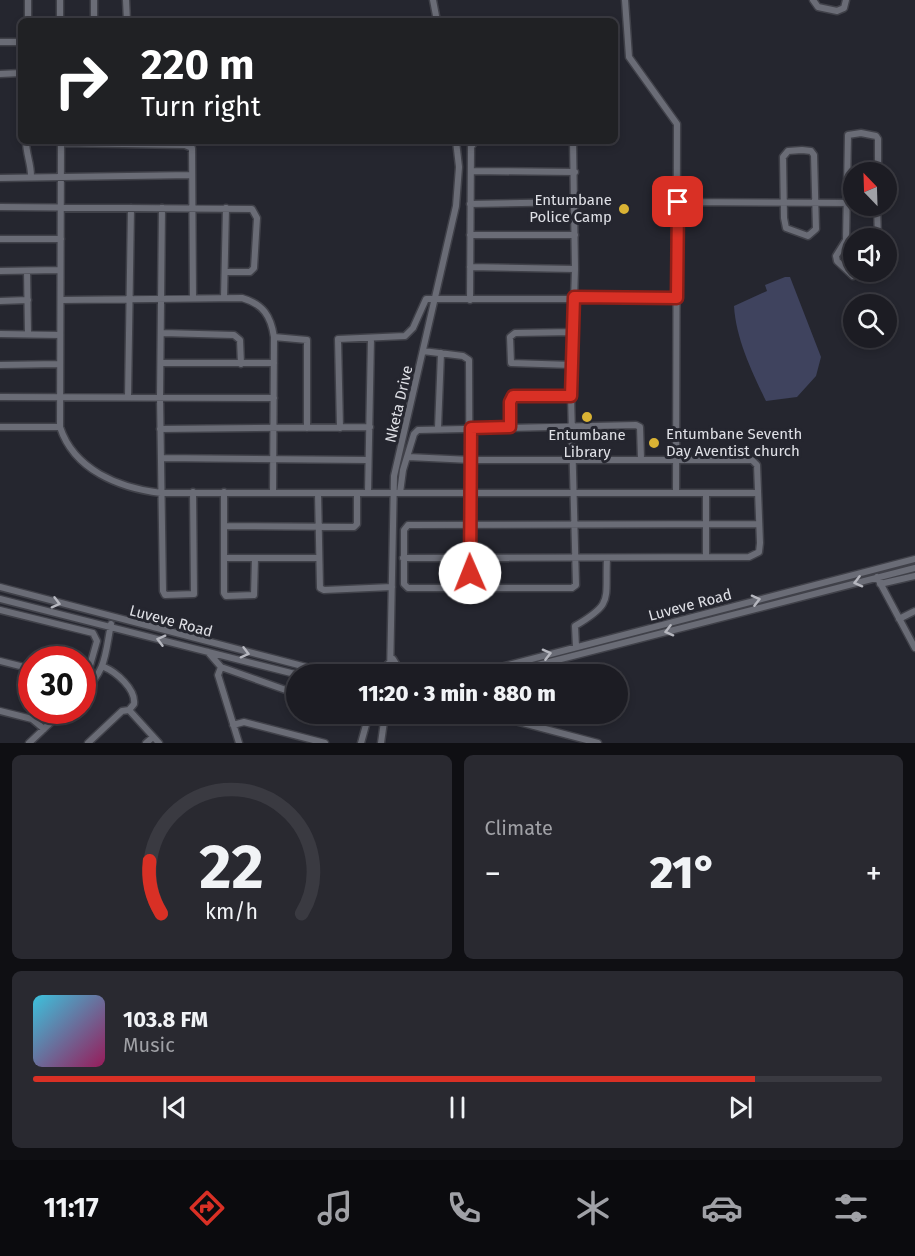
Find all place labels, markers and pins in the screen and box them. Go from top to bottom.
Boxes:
pin [652,176,703,227]
place label: Entumbane Police Camp [529,191,612,226]
marker: Entumbane Police Camp [617,202,631,216]
marker: Entumbane Library [580,410,594,424]
place label: Entumbane Seventh Day Aventist church [666,425,802,460]
place label: Entumbane Library [548,426,626,461]
marker: Entumbane Seventh Day Aventist church [647,436,661,450]

